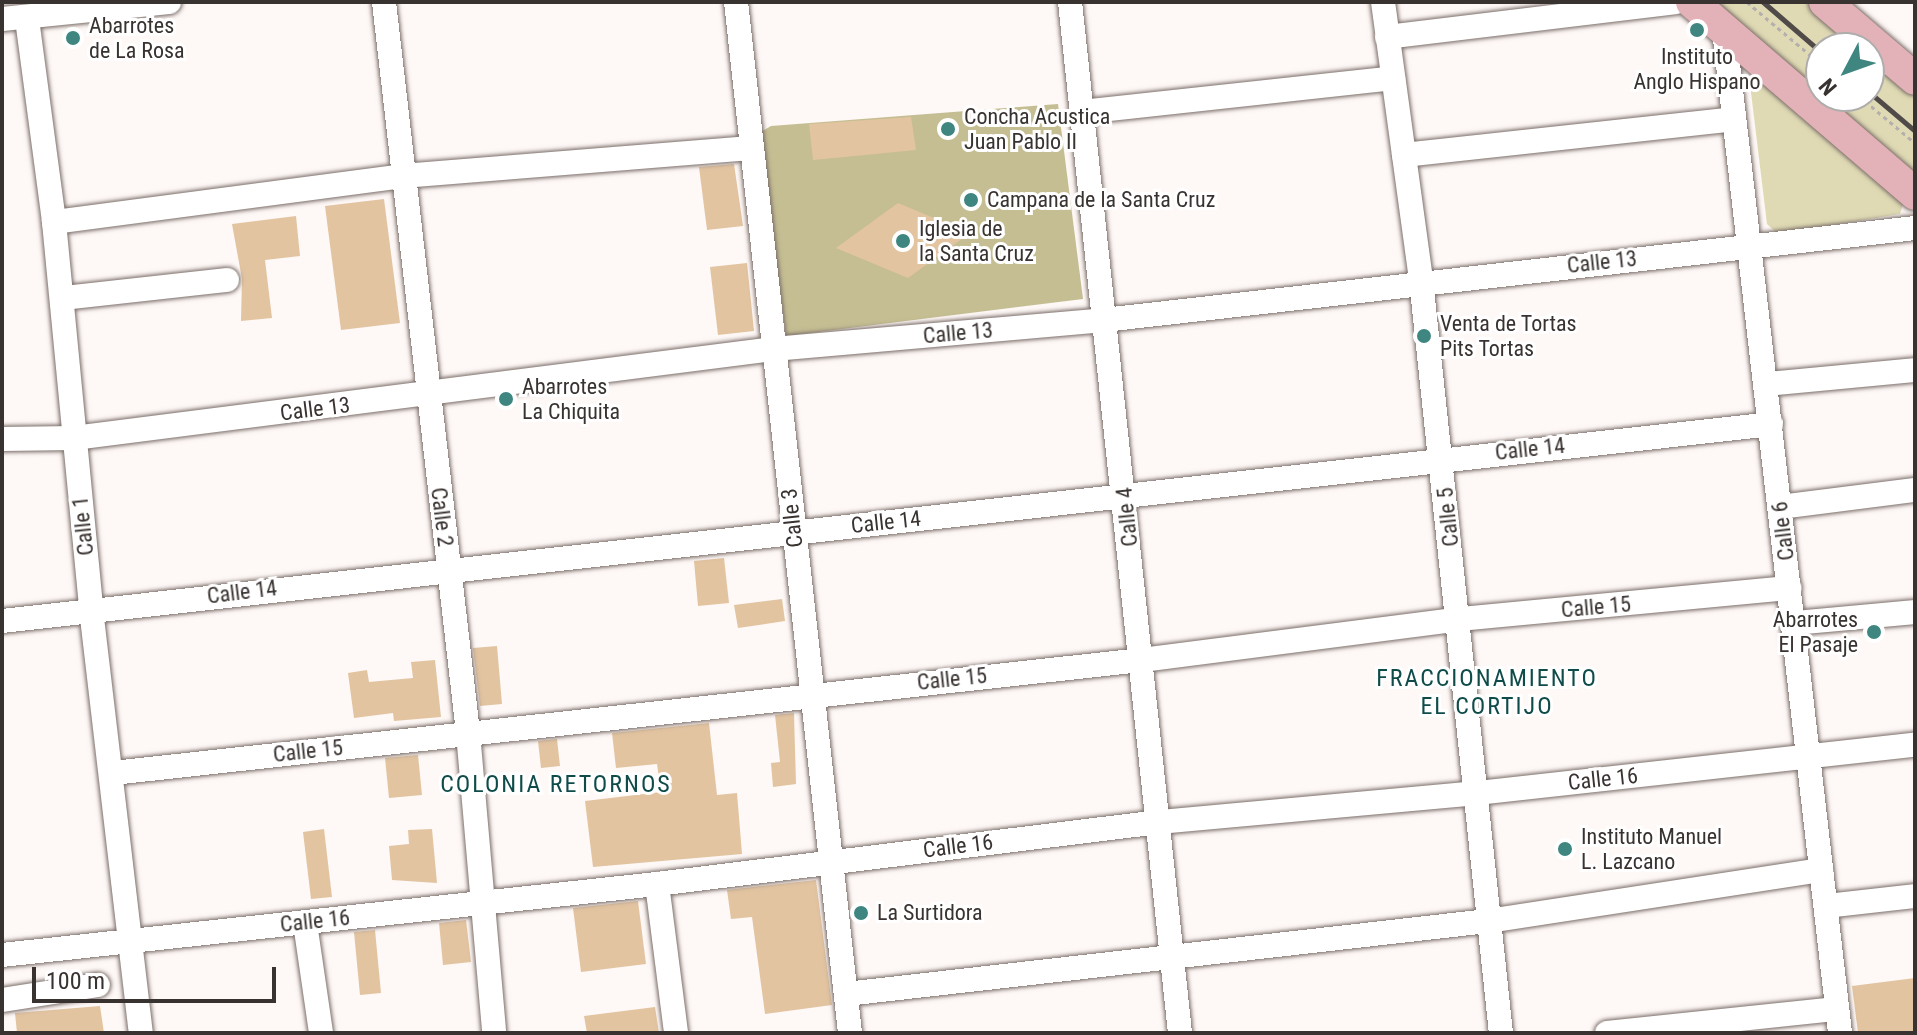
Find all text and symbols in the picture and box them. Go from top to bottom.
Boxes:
place label: Abarrotes de La Rosa [89,12,185,64]
marker: Instituto Anglo Hispano [1688,21,1706,39]
marker: Abarrotes de La Rosa [64,29,82,47]
north arrow [1805,32,1885,112]
place label: Instituto Anglo Hispano [1633,43,1761,94]
text: N [1814,73,1842,100]
place label: Concha Acustica Juan Pablo II [964,103,1110,154]
marker: Concha Acustica Juan Pablo II [939,120,957,138]
place label: Campana de la Santa Cruz [987,187,1215,213]
marker: Campana de la Santa Cruz [962,191,980,209]
place label: Iglesia de la Santa Cruz [919,215,1034,266]
marker: Iglesia de la Santa Cruz [894,232,912,250]
street label: Calle 13 [1566,245,1638,279]
place label: Venta de Tortas Pits Tortas [1440,310,1577,362]
street label: Calle 13 [922,317,994,349]
marker: Venta de Tortas Pits Tortas [1415,327,1433,345]
place label: Abarrotes La Chiquita [522,373,620,424]
marker: Abarrotes La Chiquita [497,390,515,408]
street label: Calle 13 [279,392,351,426]
street label: Calle 14 [1494,432,1566,466]
street label: Calle 2 [425,486,459,548]
street label: Calle 4 [1111,486,1143,548]
street label: Calle 5 [1432,486,1464,548]
street label: Calle 3 [776,487,808,549]
street label: Calle 1 [67,495,99,557]
street label: Calle 6 [1766,500,1800,562]
street label: Calle 14 [850,505,922,539]
street label: Calle 14 [206,575,278,609]
street label: Calle 15 [1560,591,1632,623]
place label: Abarrotes El Pasaje [1773,606,1858,658]
marker: Abarrotes El Pasaje [1865,623,1883,641]
street label: Calle 15 [916,662,988,696]
district label: FRACCIONAMIENTO EL CORTIJO [1376,665,1598,721]
street label: Calle 15 [272,734,344,768]
street label: Calle 16 [1567,762,1639,796]
district label: COLONIA RETORNOS [440,771,672,799]
place label: Instituto Manuel L. Lazcano [1581,823,1722,874]
street label: Calle 16 [922,829,994,863]
marker: Instituto Manuel L. Lazcano [1556,840,1574,858]
place label: La Surtidora [877,900,983,926]
street label: Calle 16 [279,904,351,938]
marker: La Surtidora [852,904,870,922]
scale bar [36,951,280,1001]
text: 100 m [46,967,105,995]

